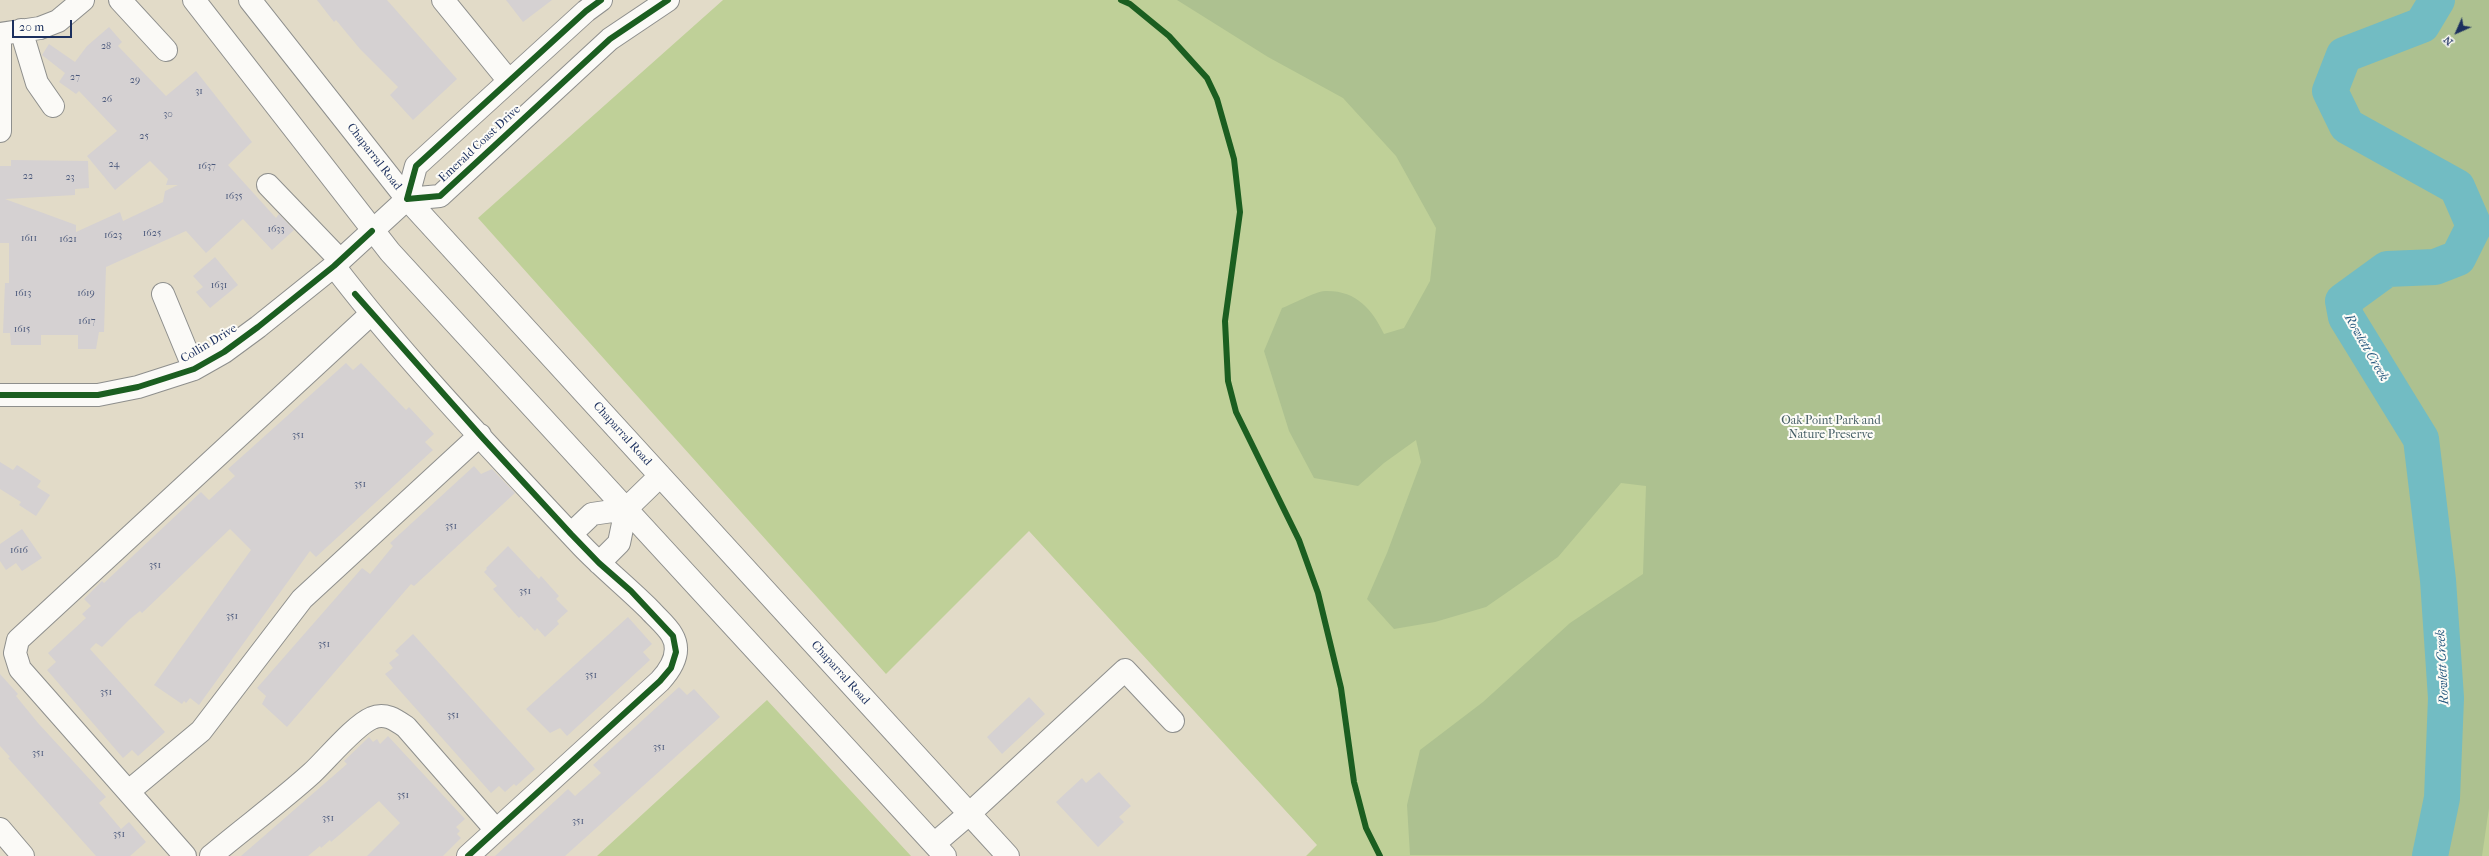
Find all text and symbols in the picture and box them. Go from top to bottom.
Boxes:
scale bar [14,12,74,38]
north arrow [2437,12,2477,52]
text: 20 m [19,20,44,34]
text: N [2441,33,2456,48]
house number: 28 [101,41,111,53]
house number: 27 [70,72,80,84]
house number: 29 [130,75,140,87]
house number: 31 [195,86,203,98]
house number: 26 [102,94,112,106]
street label: Emerald Coast Drive [436,102,524,186]
house number: 30 [163,109,173,121]
street label: Chaparral Road [343,121,405,193]
house number: 25 [139,131,149,143]
house number: 24 [108,159,120,171]
house number: 1637 [198,161,216,173]
house number: 22 [23,171,33,183]
house number: 23 [65,172,75,184]
house number: 1635 [225,191,243,203]
house number: 1633 [267,224,285,236]
house number: 1625 [143,228,161,240]
house number: 1623 [104,230,122,242]
house number: 1611 [21,233,37,245]
house number: 1621 [59,234,77,246]
house number: 1631 [211,280,227,292]
house number: 1613 [15,288,31,300]
house number: 1619 [77,288,95,300]
water label: Rowlett Creek [2340,312,2392,384]
house number: 1617 [78,316,96,328]
street label: Collin Drive [178,322,240,366]
house number: 1615 [14,324,30,336]
street label: Chaparral Road [590,399,654,469]
park label: Oak Point Park and Nature Preserve [1781,414,1881,442]
house number: 351 [292,430,304,442]
house number: 351 [354,479,366,491]
house number: 351 [445,521,457,533]
house number: 1616 [10,545,28,557]
house number: 351 [149,560,161,572]
house number: 351 [519,586,531,598]
house number: 351 [226,611,238,623]
water label: Rowlett Creek [2433,629,2453,705]
street label: Chaparral Road [808,638,872,708]
house number: 351 [318,639,330,651]
house number: 351 [585,670,597,682]
house number: 351 [100,687,112,699]
house number: 351 [447,710,459,722]
house number: 351 [653,742,665,754]
house number: 351 [32,748,44,760]
house number: 351 [397,790,409,802]
house number: 351 [322,813,334,825]
house number: 351 [572,816,584,828]
house number: 351 [113,829,125,841]

